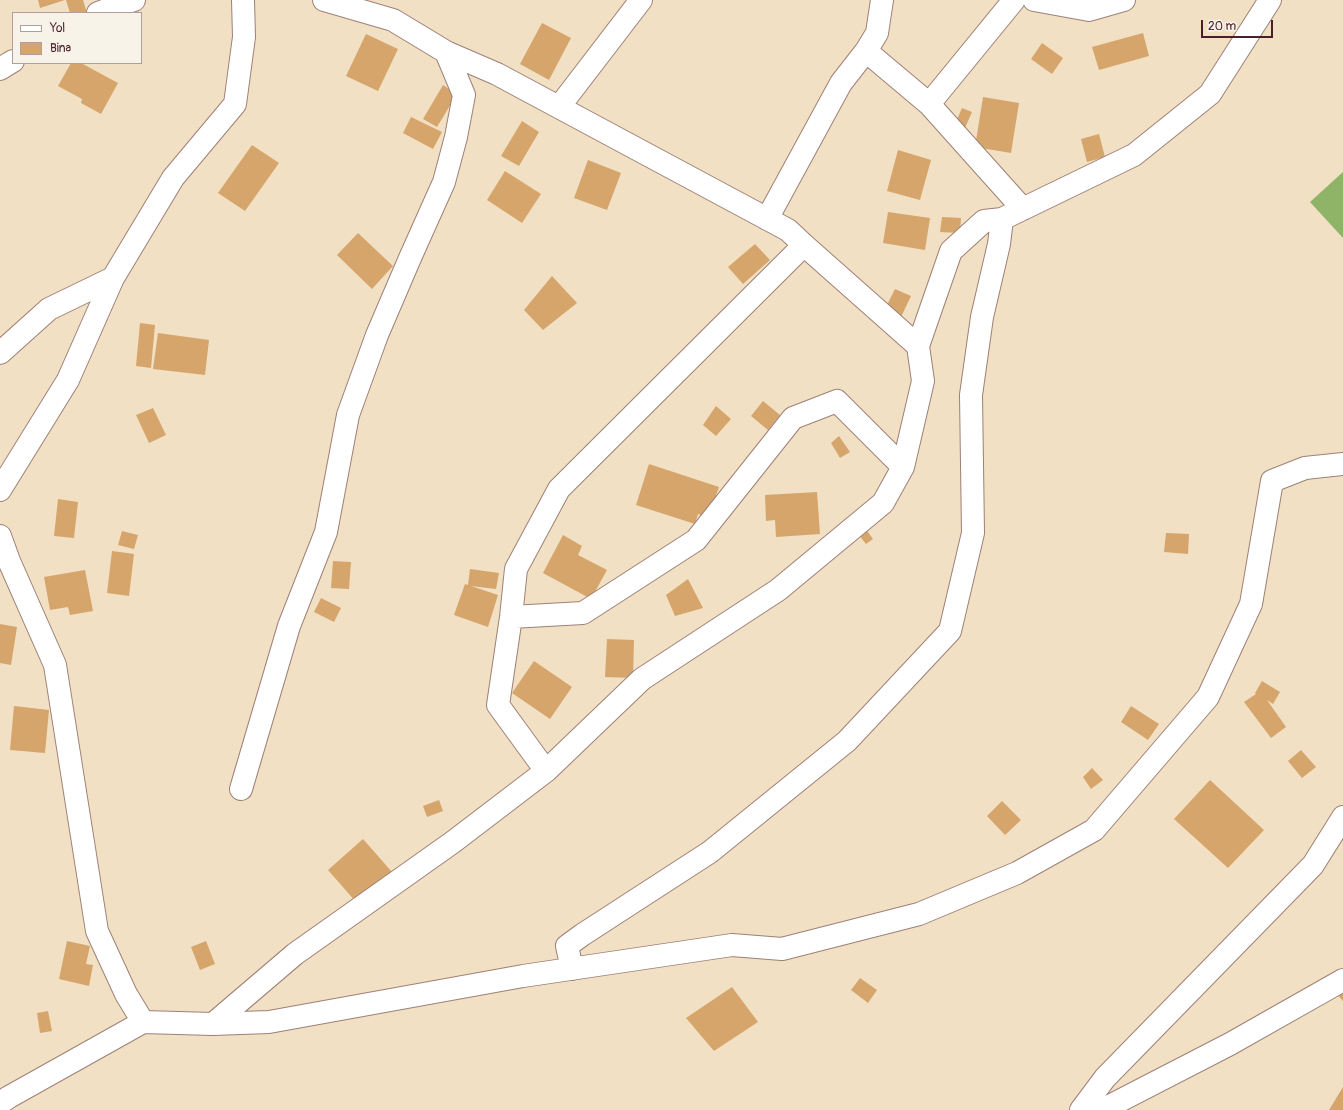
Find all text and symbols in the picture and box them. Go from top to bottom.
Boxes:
legend [12,12,142,64]
scale bar [1203,12,1275,38]
text: 20 m [1208,19,1236,34]
text: Yol [50,21,65,36]
text: Bina [50,41,71,56]

